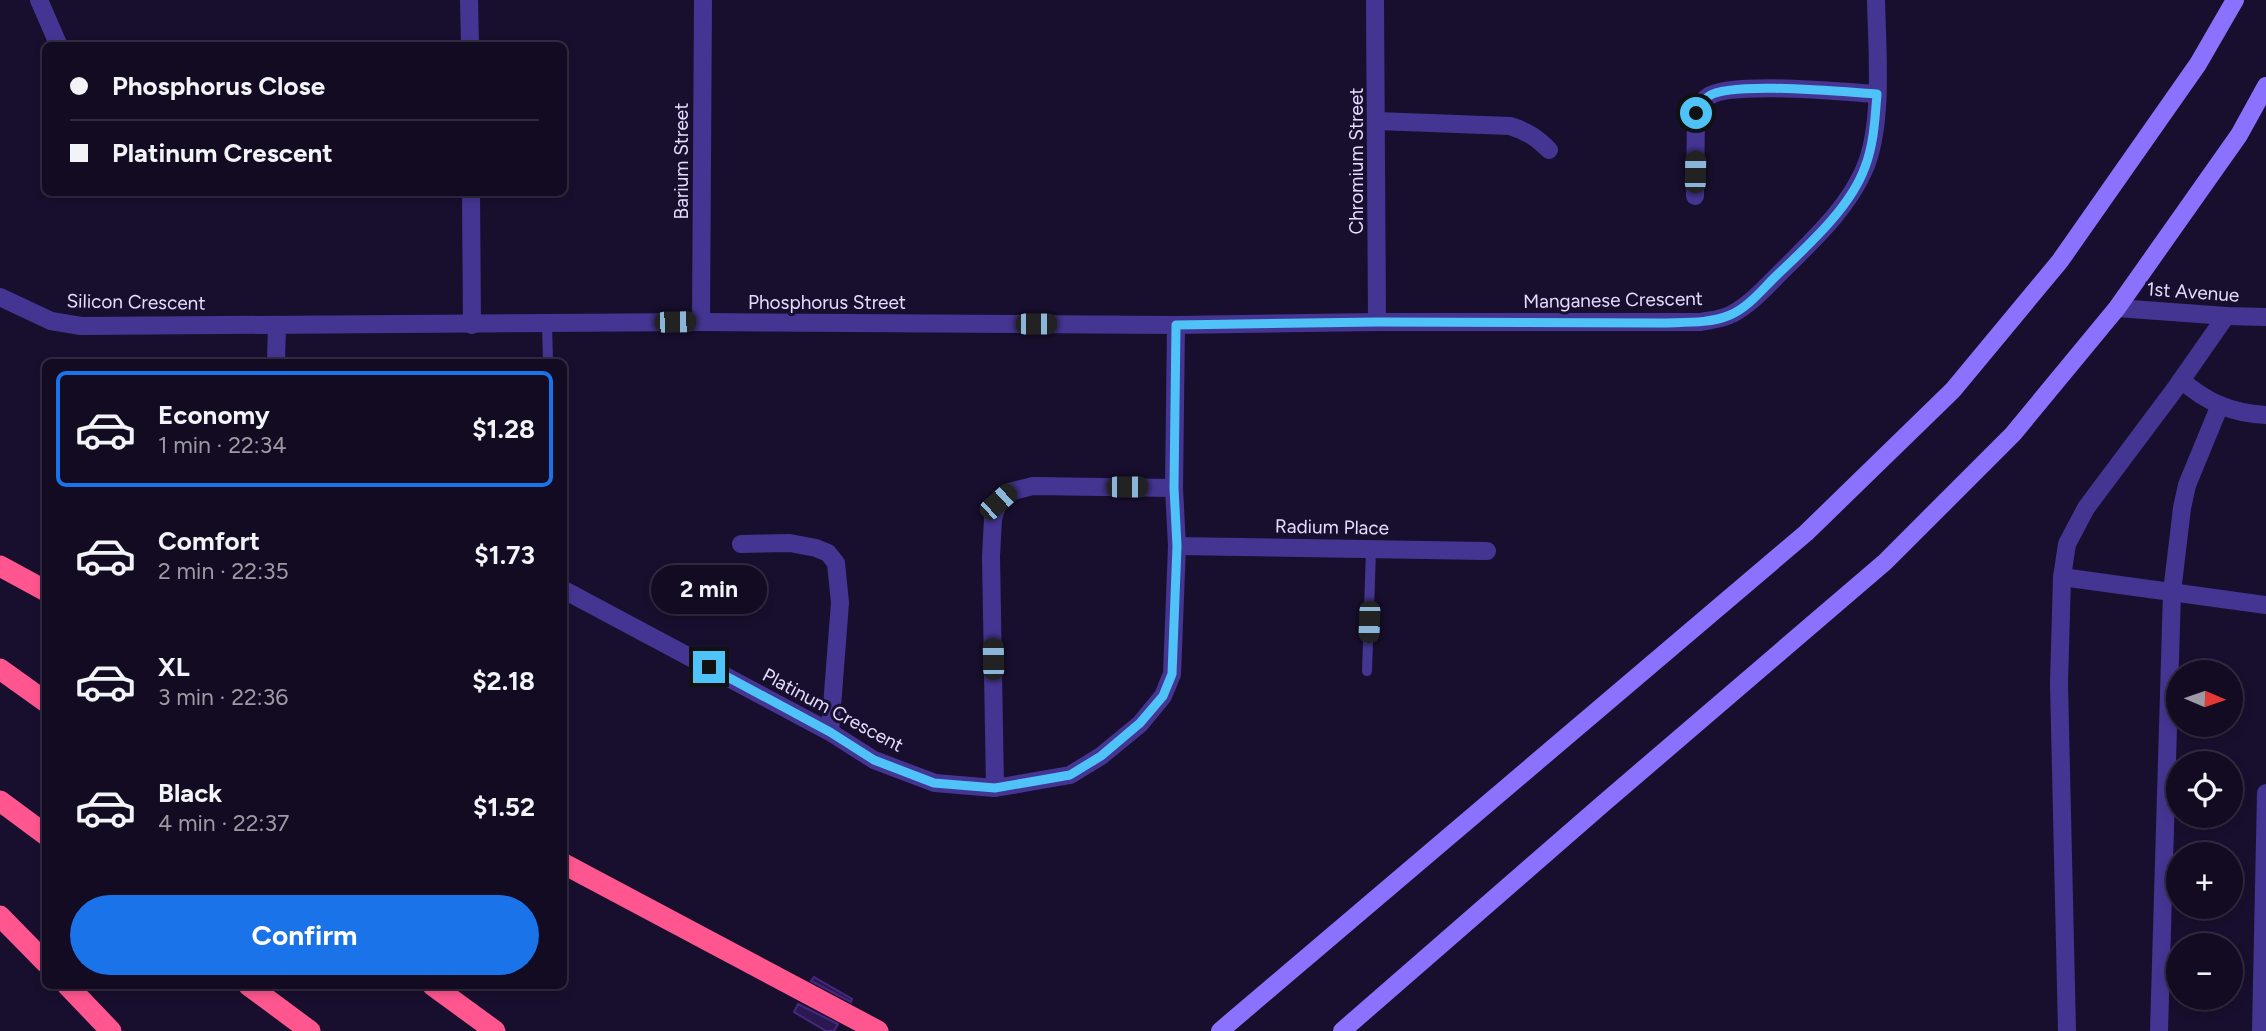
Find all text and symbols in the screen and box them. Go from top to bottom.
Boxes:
text: Phosphorus Close [112,70,325,102]
street label: Chromium Street [1345,88,1368,235]
route start [1680,97,1712,129]
street label: Barium Street [670,103,693,219]
text: Platinum Crescent [112,137,333,169]
car [1685,151,1706,193]
street label: 1st Avenue [2146,277,2240,307]
street label: Manganese Crescent [1523,287,1703,313]
street label: Silicon Crescent [66,289,206,315]
street label: Phosphorus Street [748,291,906,314]
car [654,311,697,333]
car [1016,314,1058,335]
icon: car [74,398,137,461]
text: Economy [158,399,270,431]
text: $1.28 [472,413,535,445]
text: 1 min · 22:34 [158,431,286,459]
car [1107,477,1149,498]
car [976,480,1021,524]
street label: Radium Place [1275,515,1389,539]
icon: car [74,524,137,587]
text: Comfort [158,525,260,557]
text: $1.73 [474,539,535,571]
text: 2 min · 22:35 [158,557,289,585]
callout: 2 min [651,566,767,614]
text: 2 min [680,575,738,603]
car [1358,601,1381,643]
car [983,638,1004,680]
icon: car [74,650,137,713]
text: XL [158,651,190,683]
route end [693,651,725,683]
north arrow [2166,660,2244,737]
map controls [2166,660,2243,1010]
street label: Platinum Crescent [759,663,907,757]
text: $2.18 [472,665,535,697]
text: 3 min · 22:36 [158,683,288,711]
button: locate [2166,751,2243,828]
icon: car [74,776,137,839]
text: Black [158,777,222,809]
text: $1.52 [473,791,535,823]
text: 4 min · 22:37 [158,809,289,837]
button: + [2166,842,2243,919]
button: Confirm [70,895,539,975]
button: − [2166,933,2243,1010]

